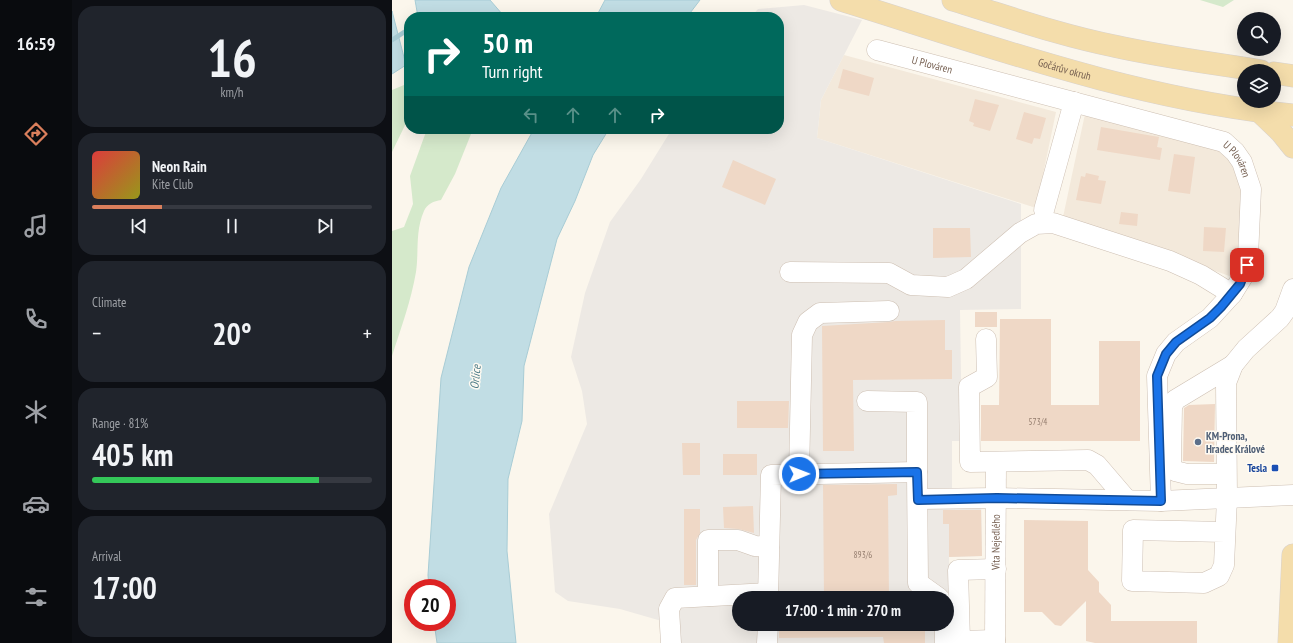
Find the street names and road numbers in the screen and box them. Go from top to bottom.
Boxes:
street label: U Plováren [910,53,954,77]
street label: Gočárův okruh [1036,55,1093,83]
street label: U Plováren [1220,138,1254,179]
street label: Víta Nejedlého [988,514,1003,571]

